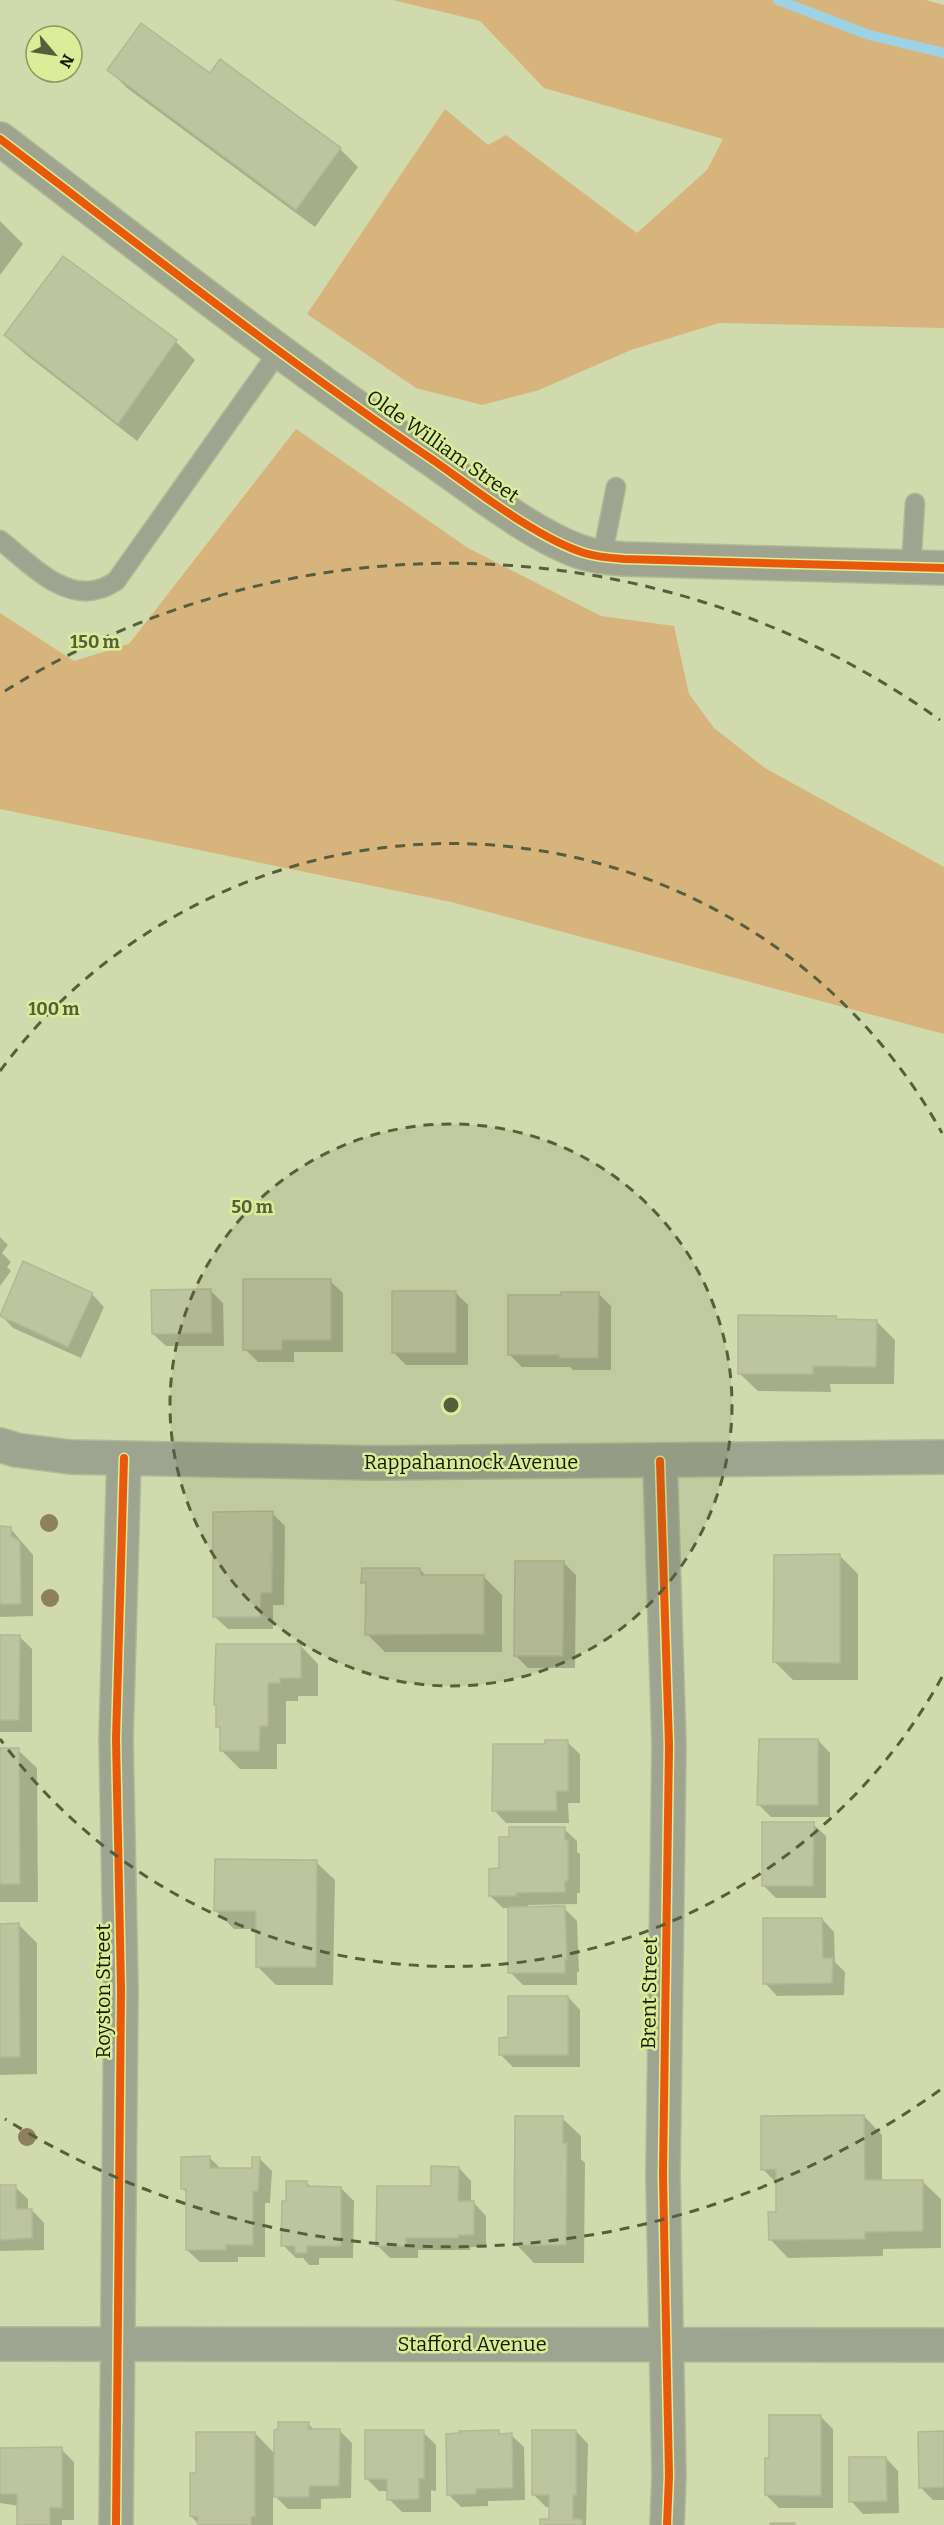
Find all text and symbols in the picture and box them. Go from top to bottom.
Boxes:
north arrow [24,24,84,84]
text: N [55,51,78,71]
street label: Olde William Street [362,384,524,508]
text: 150 m [70,631,120,653]
text: 100 m [28,998,80,1020]
text: 50 m [231,1196,273,1218]
centre of rings [441,1395,461,1415]
street label: Rappahannock Avenue [364,1450,578,1474]
street label: Royston Street [91,1923,115,2059]
street label: Brent Street [636,1937,662,2049]
street label: Stafford Avenue [397,2332,547,2356]

